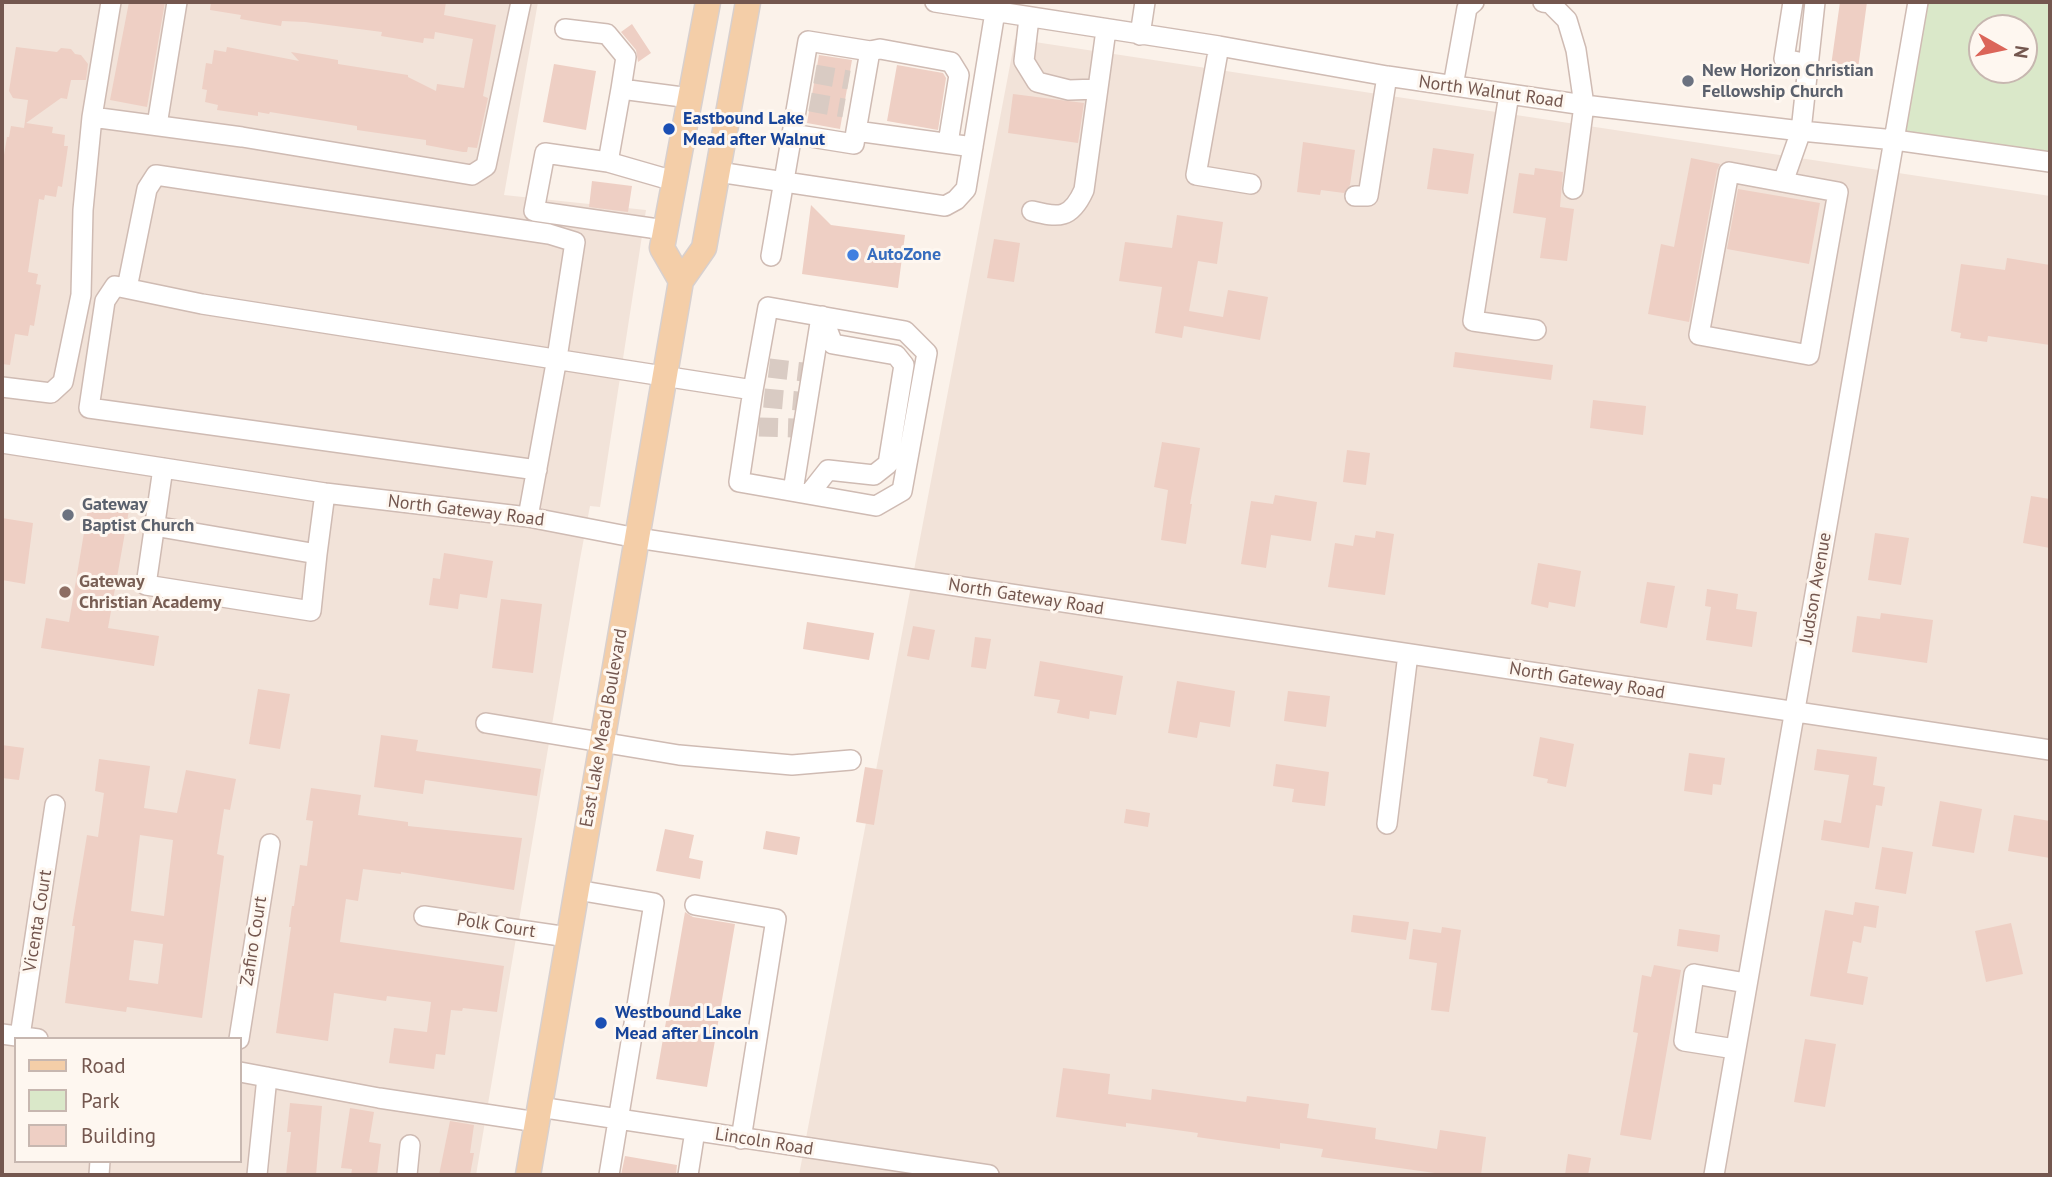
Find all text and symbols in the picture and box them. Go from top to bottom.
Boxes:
north arrow [1968,14,2038,84]
text: N [2009,44,2035,60]
place label: New Horizon Christian Fellowship Church [1702,60,1874,102]
street label: North Walnut Road [1417,71,1565,113]
marker: New Horizon Christian Fellowship Church [1680,73,1696,89]
place label: Eastbound Lake Mead after Walnut [683,108,825,150]
marker: Eastbound Lake Mead after Walnut [661,121,677,137]
place label: AutoZone [867,244,941,266]
marker: AutoZone [845,247,861,263]
street label: North Gateway Road [387,491,545,531]
place label: Gateway Baptist Church [82,494,194,536]
marker: Gateway Baptist Church [60,507,76,523]
street label: Judson Avenue [1796,531,1836,645]
place label: Gateway Christian Academy [79,571,221,614]
street label: North Gateway Road [947,574,1105,620]
marker: Gateway Christian Academy [57,584,73,600]
street label: East Lake Mead Boulevard [576,627,632,829]
street label: North Gateway Road [1508,658,1666,704]
street label: Vicenta Court [19,868,57,974]
street label: Zafiro Court [236,895,272,987]
street label: Polk Court [455,909,537,943]
place label: Westbound Lake Mead after Lincoln [615,1002,759,1044]
marker: Westbound Lake Mead after Lincoln [593,1015,609,1031]
legend [14,1037,242,1163]
text: Road [81,1052,125,1079]
text: Park [81,1087,120,1114]
text: Building [81,1122,156,1149]
street label: Lincoln Road [713,1124,815,1160]

